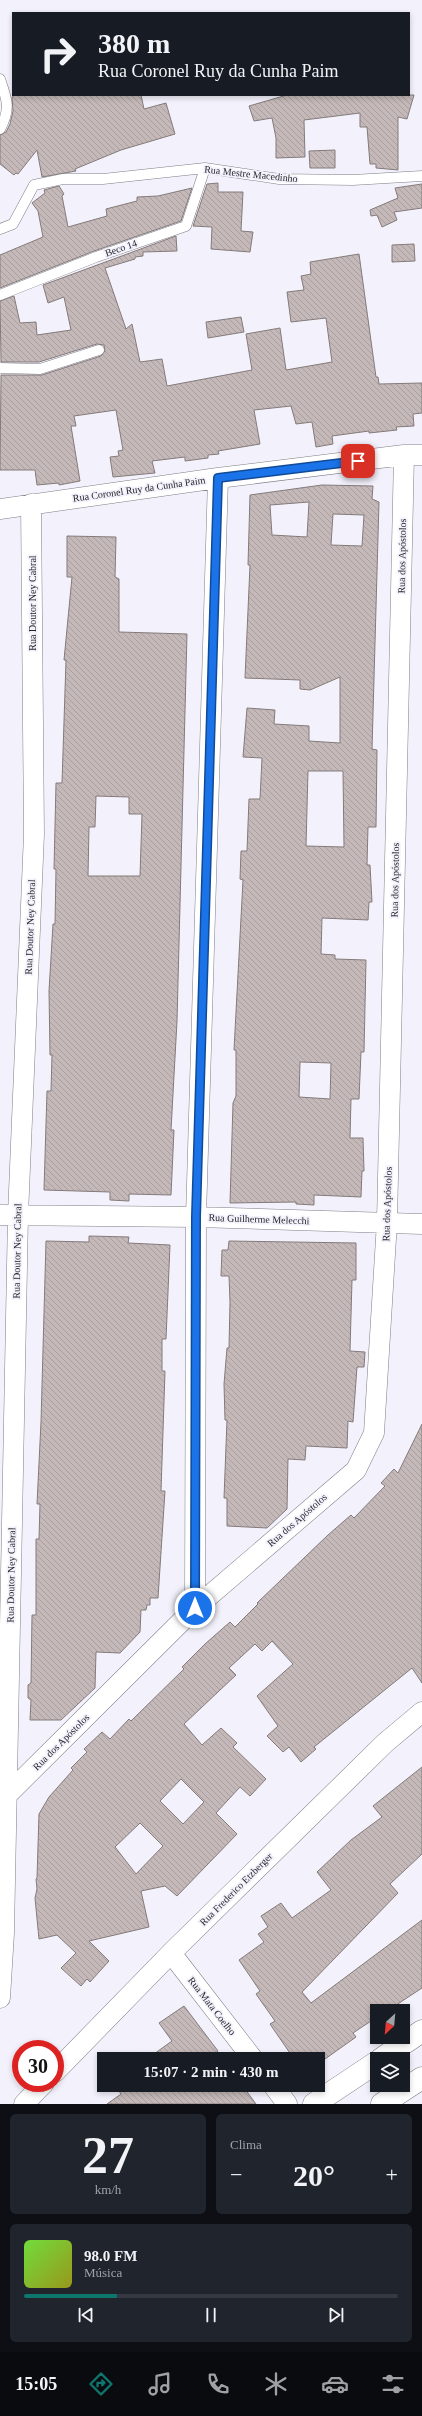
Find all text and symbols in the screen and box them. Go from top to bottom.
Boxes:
icon: right [32,28,84,80]
text: 380 m [98,28,170,59]
text: Rua Coronel Ruy da Cunha Paim [98,61,338,81]
street label: Rua Mestre Macedinho [204,164,298,184]
street label: Beco 14 [104,237,138,259]
pin [341,444,375,478]
icon: arrive [347,450,369,472]
street label: Rua Coronel Ruy da Cunha Paim [72,474,206,504]
street label: Rua dos Apóstolos [396,518,408,594]
street label: Rua Doutor Ney Cabral [27,555,38,651]
street label: Rua dos Apóstolos [389,842,401,918]
street label: Rua Doutor Ney Cabral [23,879,37,975]
street label: Rua dos Apóstolos [380,1166,394,1242]
street label: Rua Doutor Ney Cabral [11,1203,23,1299]
street label: Rua Guilherme Melecchi [208,1212,310,1226]
street label: Rua dos Apóstolos [265,1491,329,1549]
street label: Rua Doutor Ney Cabral [5,1527,17,1623]
position arrow [174,1587,216,1629]
street label: Rua dos Apóstolos [31,1712,91,1772]
street label: Rua Frederico Etzberger [197,1850,275,1928]
street label: Rua Mata Coelho [186,1975,238,2037]
north arrow [370,2004,410,2044]
map controls [370,2004,410,2092]
speed limit sign: 30 [12,2040,64,2092]
button: layers [370,2052,410,2092]
text: 15:07 · 2 min · 430 m [144,2064,279,2080]
text: 27 [82,2127,134,2184]
text: Clima [230,2137,262,2152]
text: 20° [293,2159,335,2192]
text: − [230,2162,242,2187]
text: + [386,2162,398,2187]
text: km/h [95,2182,121,2197]
text: 98.0 FM [84,2248,137,2264]
text: Música [84,2265,122,2280]
icon: previous [75,2304,97,2326]
icon: pause [200,2304,222,2326]
icon: next [325,2304,347,2326]
icon: directions [87,2370,115,2398]
icon: music [146,2370,174,2398]
icon: phone [204,2370,232,2398]
icon: climate [262,2370,290,2398]
icon: car [321,2370,349,2398]
icon: filters [379,2370,407,2398]
text: 15:05 [15,2374,57,2394]

